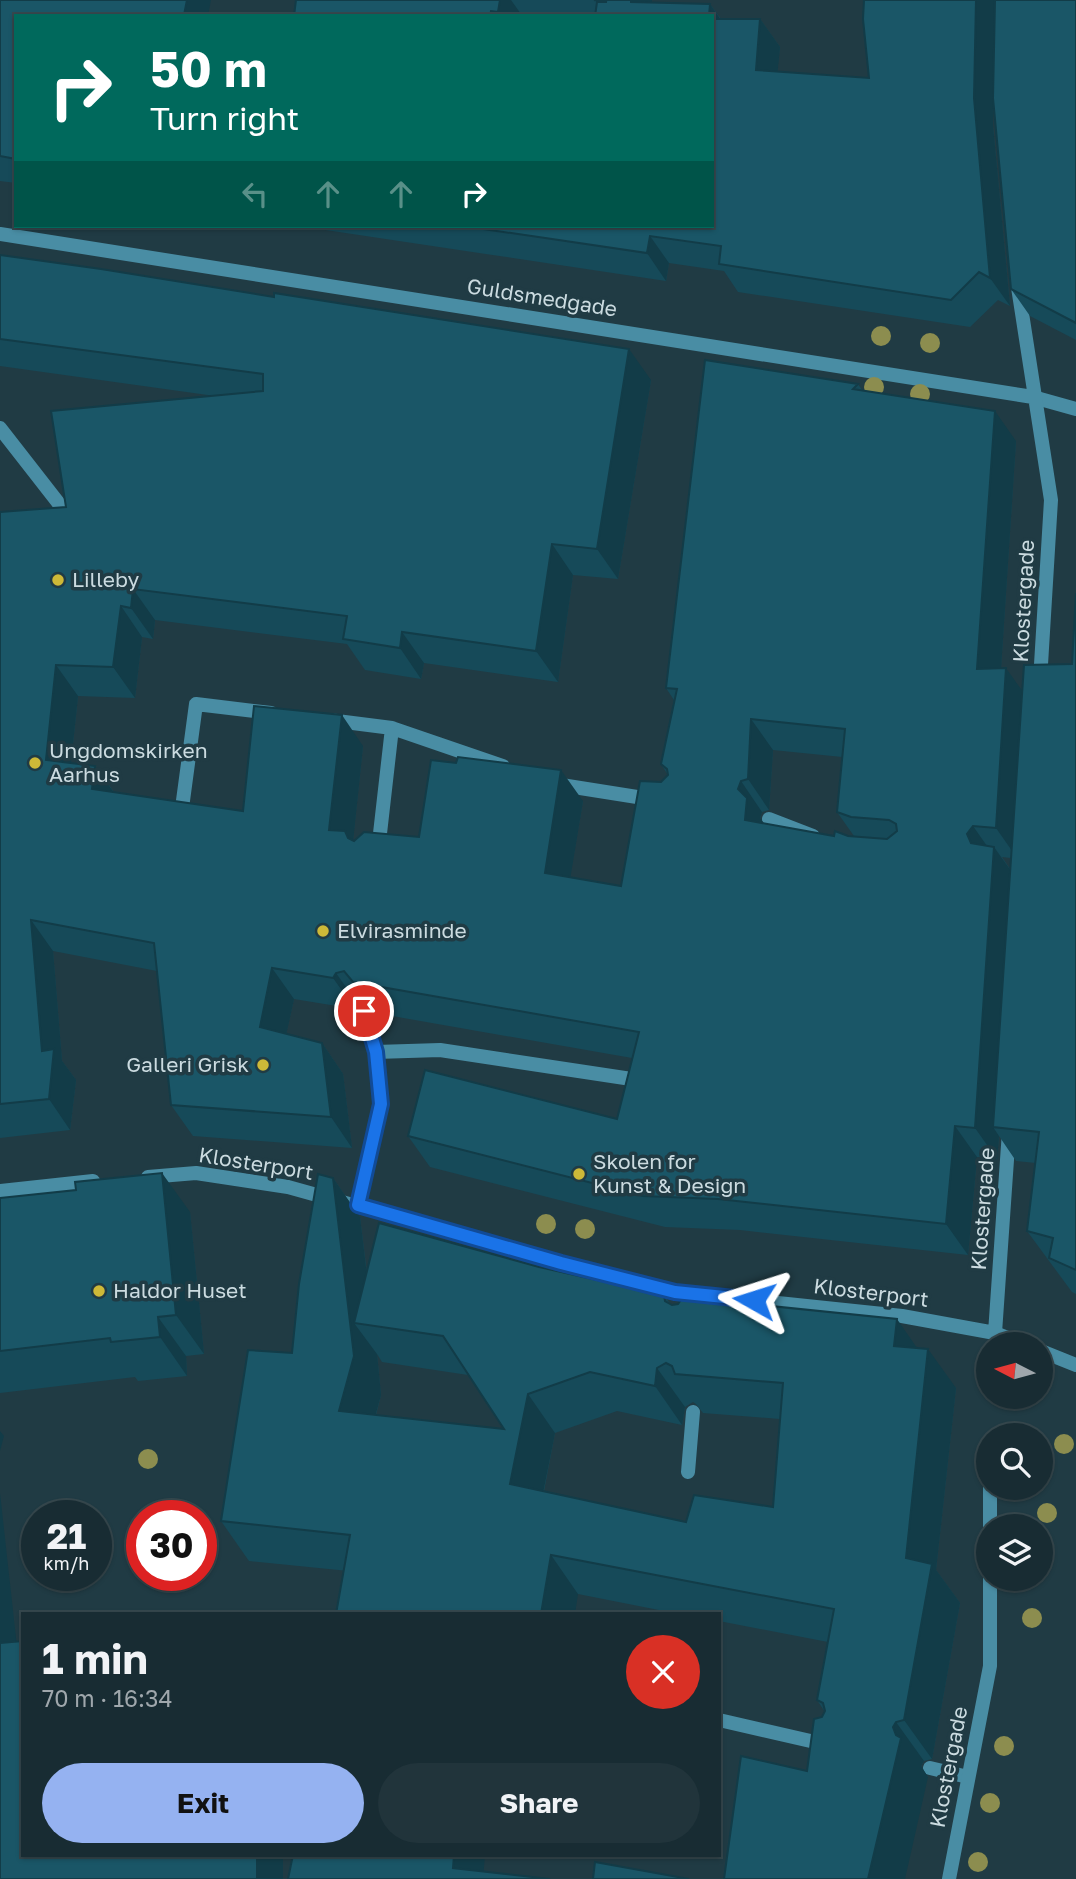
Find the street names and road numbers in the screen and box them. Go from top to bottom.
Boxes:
street label: Guldsmedgade [465,272,619,322]
street label: Klostergade [1007,539,1039,663]
street label: Klosterport [197,1141,315,1185]
street label: Klostergade [965,1147,999,1271]
street label: Klosterport [812,1272,930,1312]
street label: Klostergade [924,1704,973,1830]

